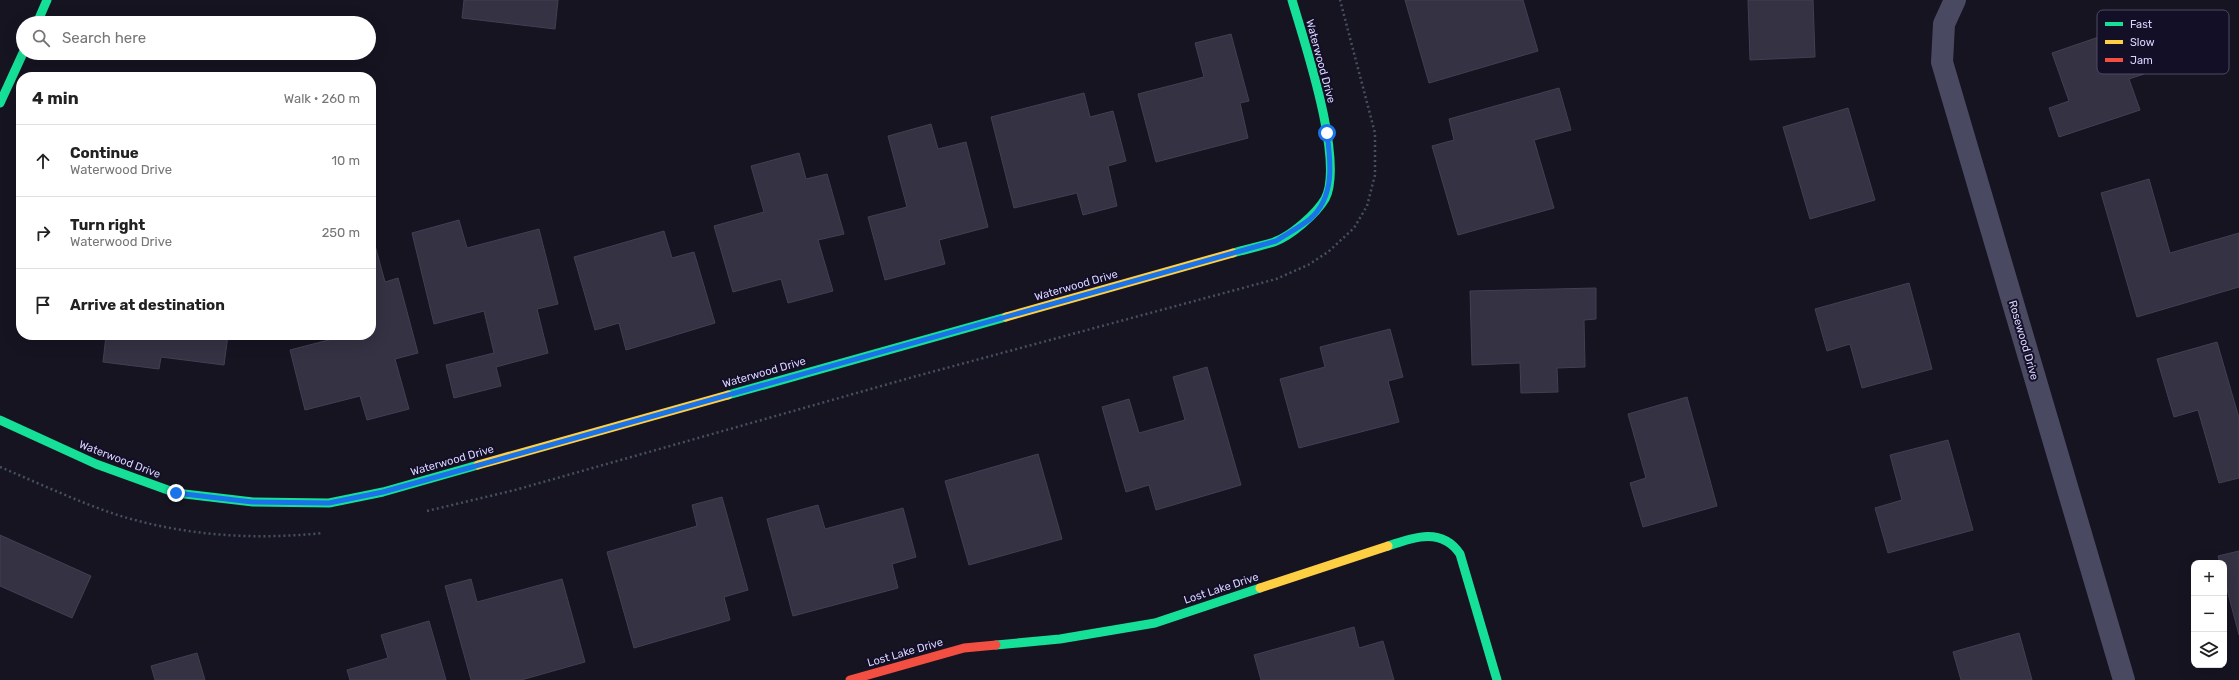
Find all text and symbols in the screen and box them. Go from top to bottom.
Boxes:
legend [2097,10,2229,74]
search box [16,16,376,60]
street label: Waterwood Drive [1303,18,1338,104]
text: Fast [2130,18,2153,31]
icon: search [30,27,52,49]
text: Search here [62,29,146,47]
text: Slow [2130,36,2155,49]
text: Jam [2130,54,2153,67]
text: 4 min [32,88,79,108]
text: Walk · 260 m [284,91,360,106]
route start [1318,124,1336,142]
text: Continue [70,144,139,162]
icon: ahead [32,150,54,172]
text: 10 m [331,153,360,168]
text: Waterwood Drive [70,162,172,177]
text: Turn right [70,216,145,234]
icon: right [32,222,54,244]
text: 250 m [322,225,360,240]
text: Waterwood Drive [70,234,172,249]
street label: Waterwood Drive [1033,267,1119,304]
icon: arrive [32,294,54,316]
text: Arrive at destination [70,296,225,314]
street label: Rosewood Drive [2006,299,2041,381]
street label: Waterwood Drive [721,354,807,391]
street label: Waterwood Drive [77,438,162,481]
street label: Waterwood Drive [409,442,495,479]
route end [167,484,185,502]
map controls [2191,560,2227,668]
button: + [2191,560,2227,596]
street label: Lost Lake Drive [1182,570,1260,607]
button: − [2191,596,2227,632]
button: layers [2191,632,2227,668]
street label: Lost Lake Drive [866,635,944,669]

